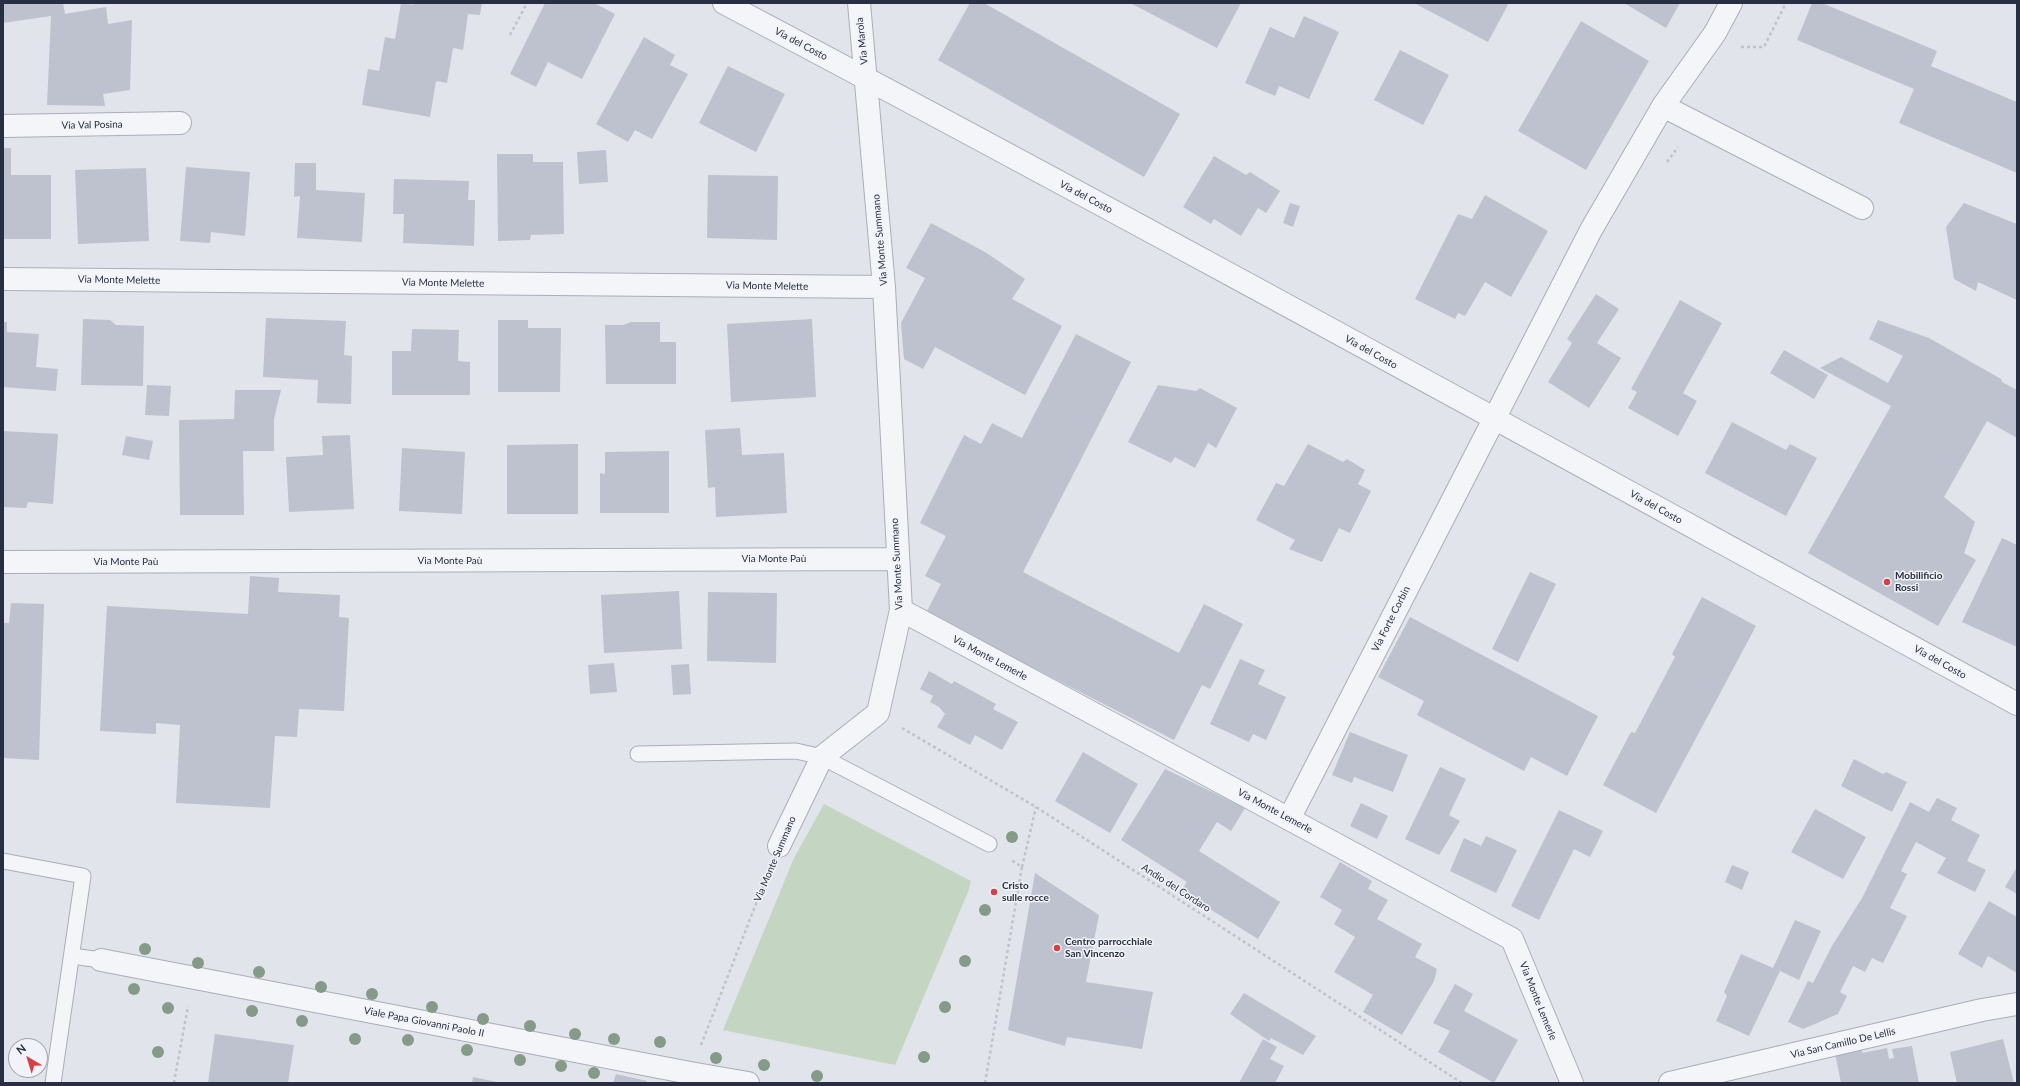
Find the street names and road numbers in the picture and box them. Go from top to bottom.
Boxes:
street label: Via Marola [854,17,870,65]
street label: Via del Costo [772,25,830,63]
street label: Via Val Posina [61,118,123,132]
street label: Via del Costo [1057,178,1115,216]
street label: Via Monte Summano [870,194,890,286]
street label: Via Monte Melette [78,273,160,287]
street label: Via Monte Melette [402,276,484,290]
street label: Via Monte Melette [726,279,808,293]
street label: Via del Costo [1343,333,1399,371]
street label: Via del Costo [1628,488,1684,526]
street label: Via Monte Summano [889,518,905,610]
street label: Via Monte Paù [742,553,806,565]
street label: Via Monte Paù [418,555,482,567]
street label: Via Monte Paù [94,556,158,568]
street label: Via Forte Corbin [1369,584,1413,654]
street label: Via Monte Lemerle [950,633,1030,683]
street label: Via del Costo [1912,643,1968,681]
street label: Via Monte Lemerle [1235,786,1315,836]
street label: Via Monte Summano [752,814,798,904]
street label: Andio del Cordaro [1139,861,1213,915]
street label: Via Monte Lemerle [1517,960,1559,1042]
street label: Viale Papa Giovanni Paolo II [363,1004,485,1040]
street label: Via San Camillo De Lellis [1789,1025,1897,1061]

